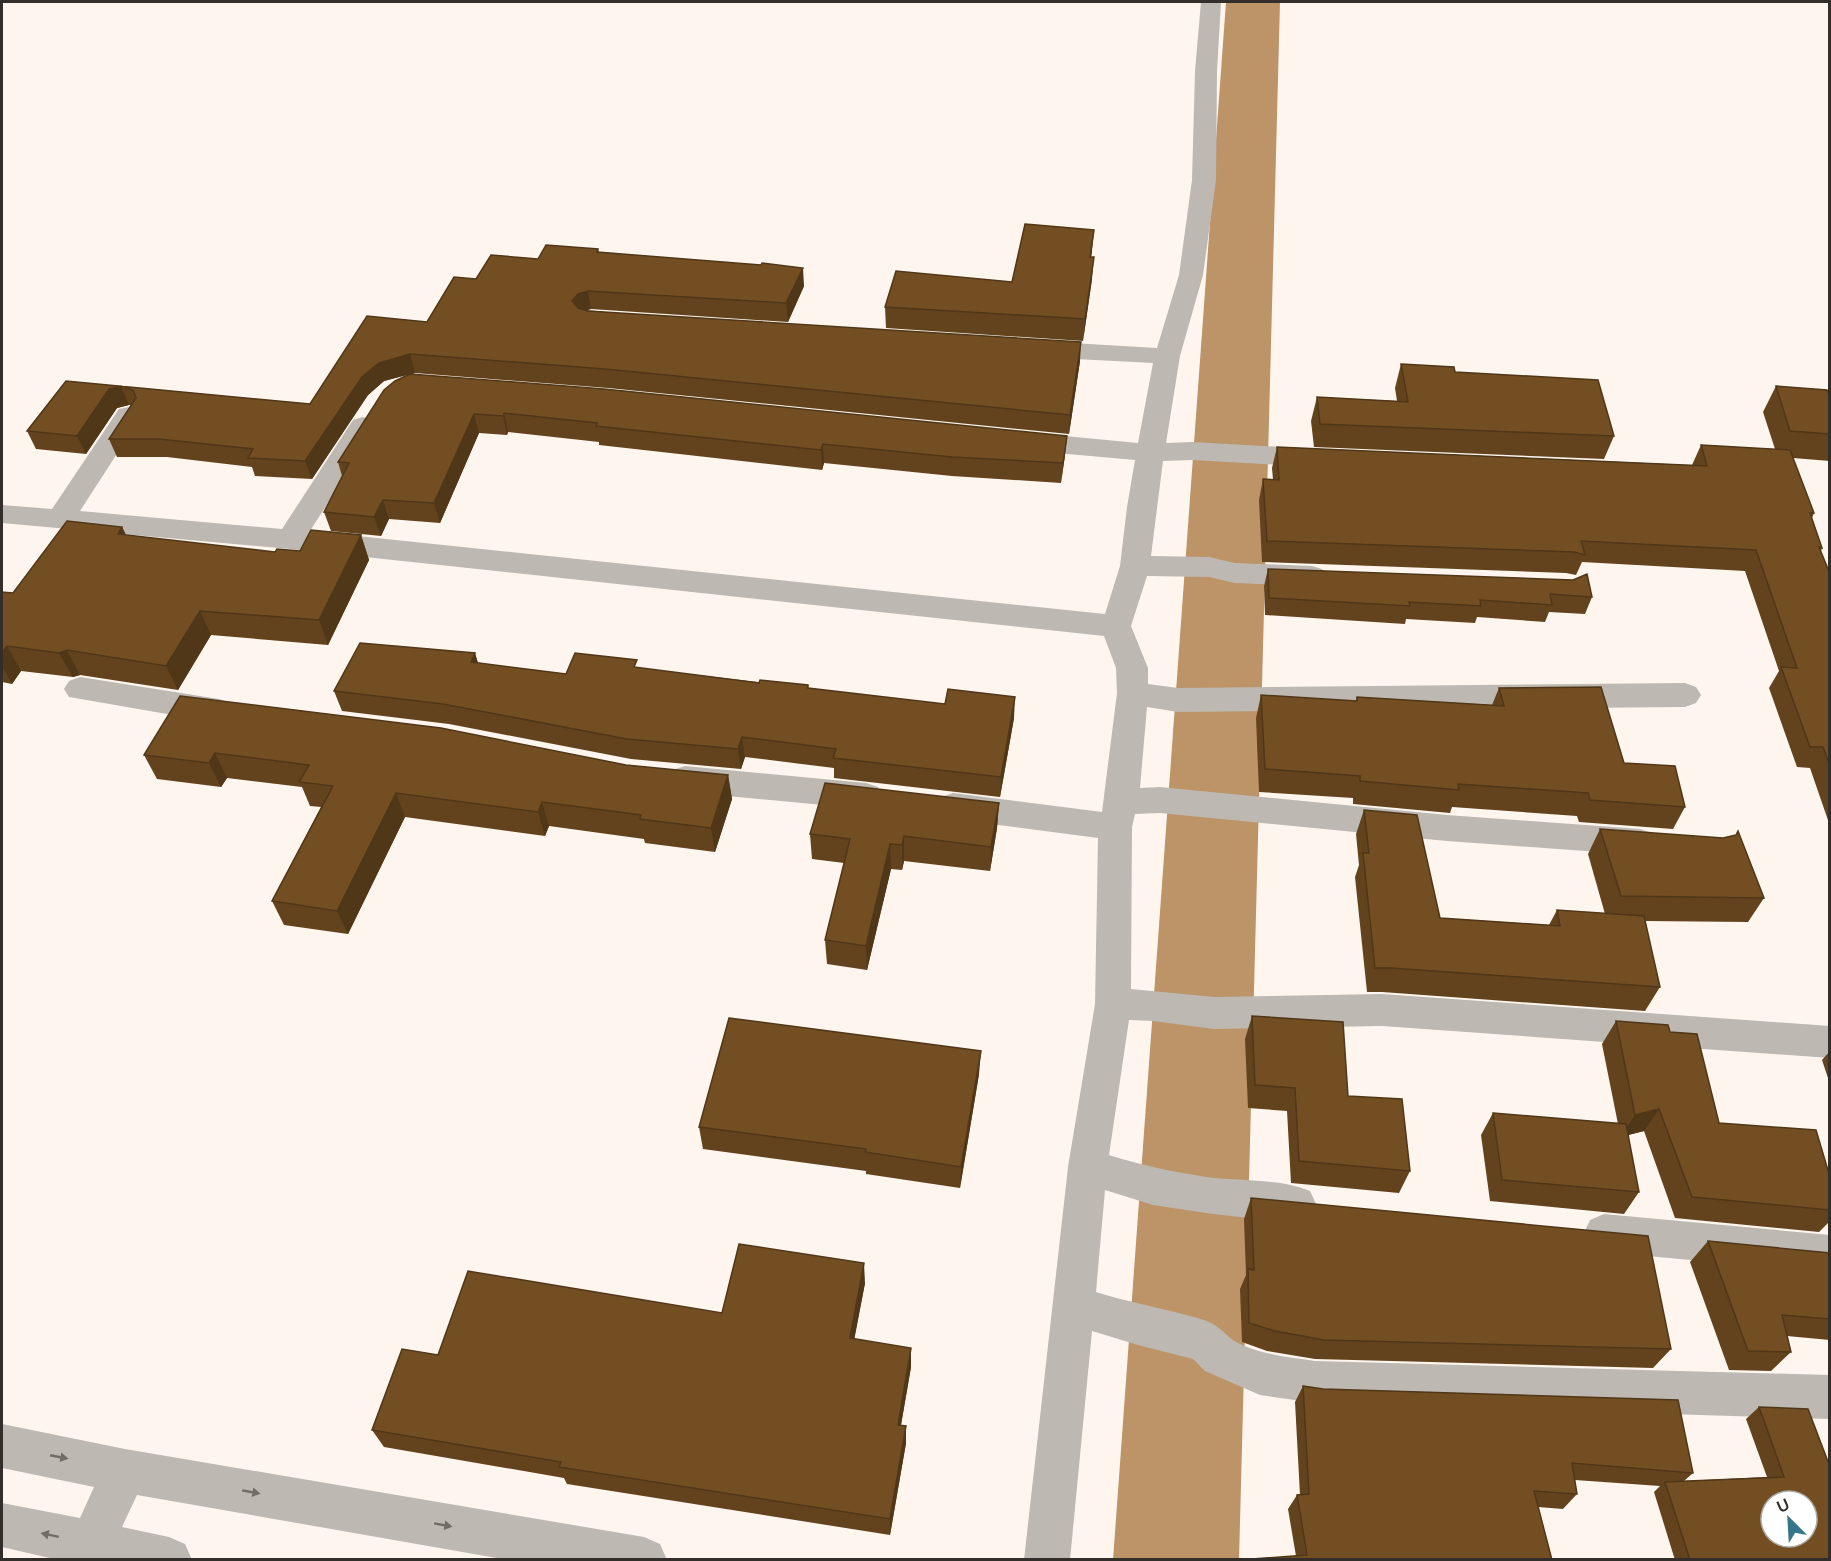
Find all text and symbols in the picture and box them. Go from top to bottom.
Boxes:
one-way arrow [50,1453,69,1462]
one-way arrow [241,1488,260,1497]
north arrow [1759,1489,1819,1549]
text: U [1773,1494,1792,1516]
one-way arrow [434,1521,453,1530]
one-way arrow [41,1530,60,1539]

